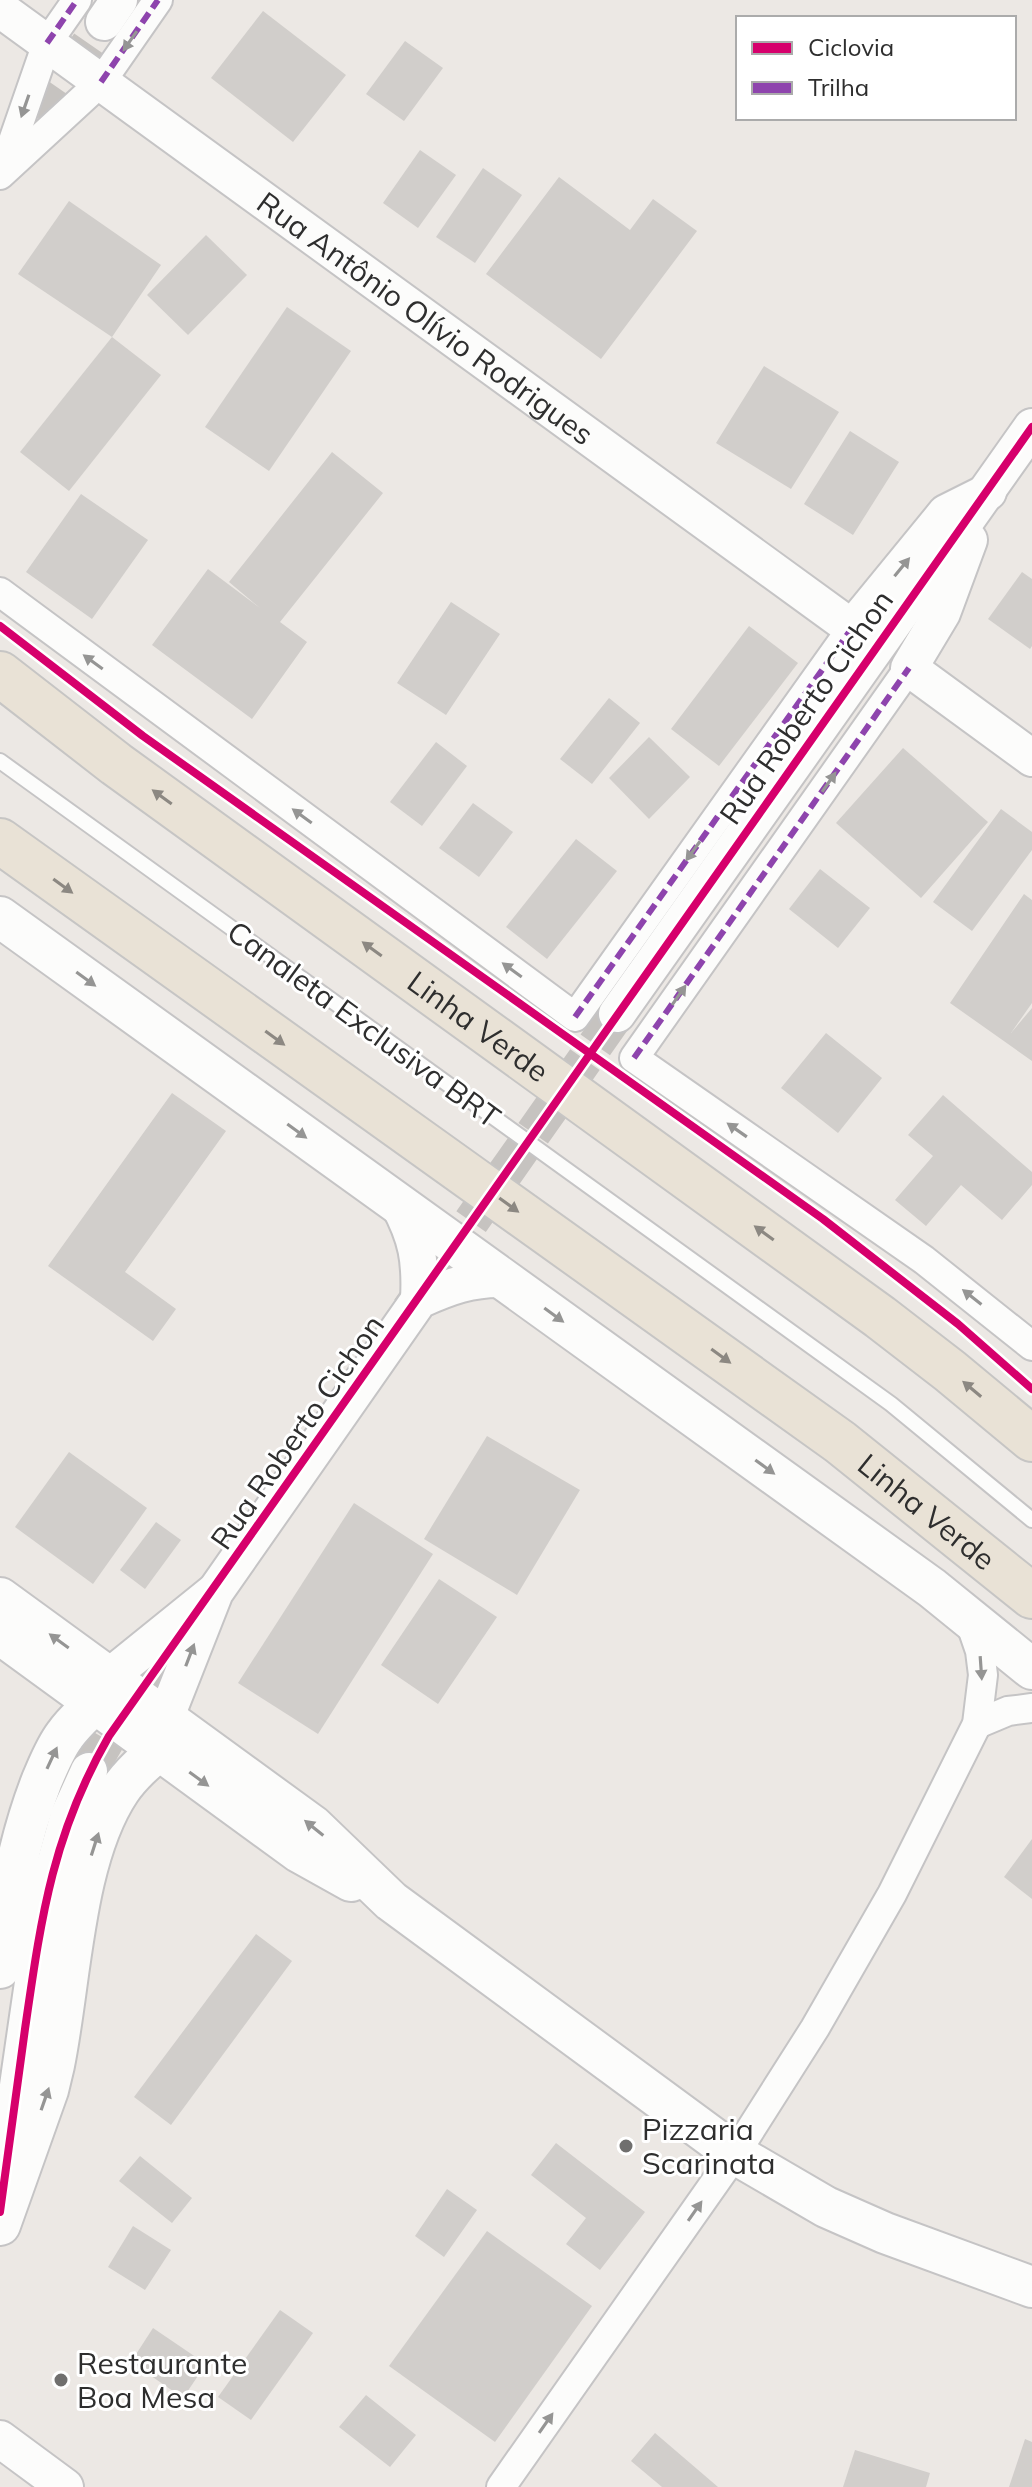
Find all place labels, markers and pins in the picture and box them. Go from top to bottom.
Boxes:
place label: Pizzaria Scarinata [642,2110,776,2182]
marker: Pizzaria Scarinata [617,2137,635,2155]
place label: Restaurante Boa Mesa [77,2344,247,2416]
marker: Restaurante Boa Mesa [52,2371,70,2389]

